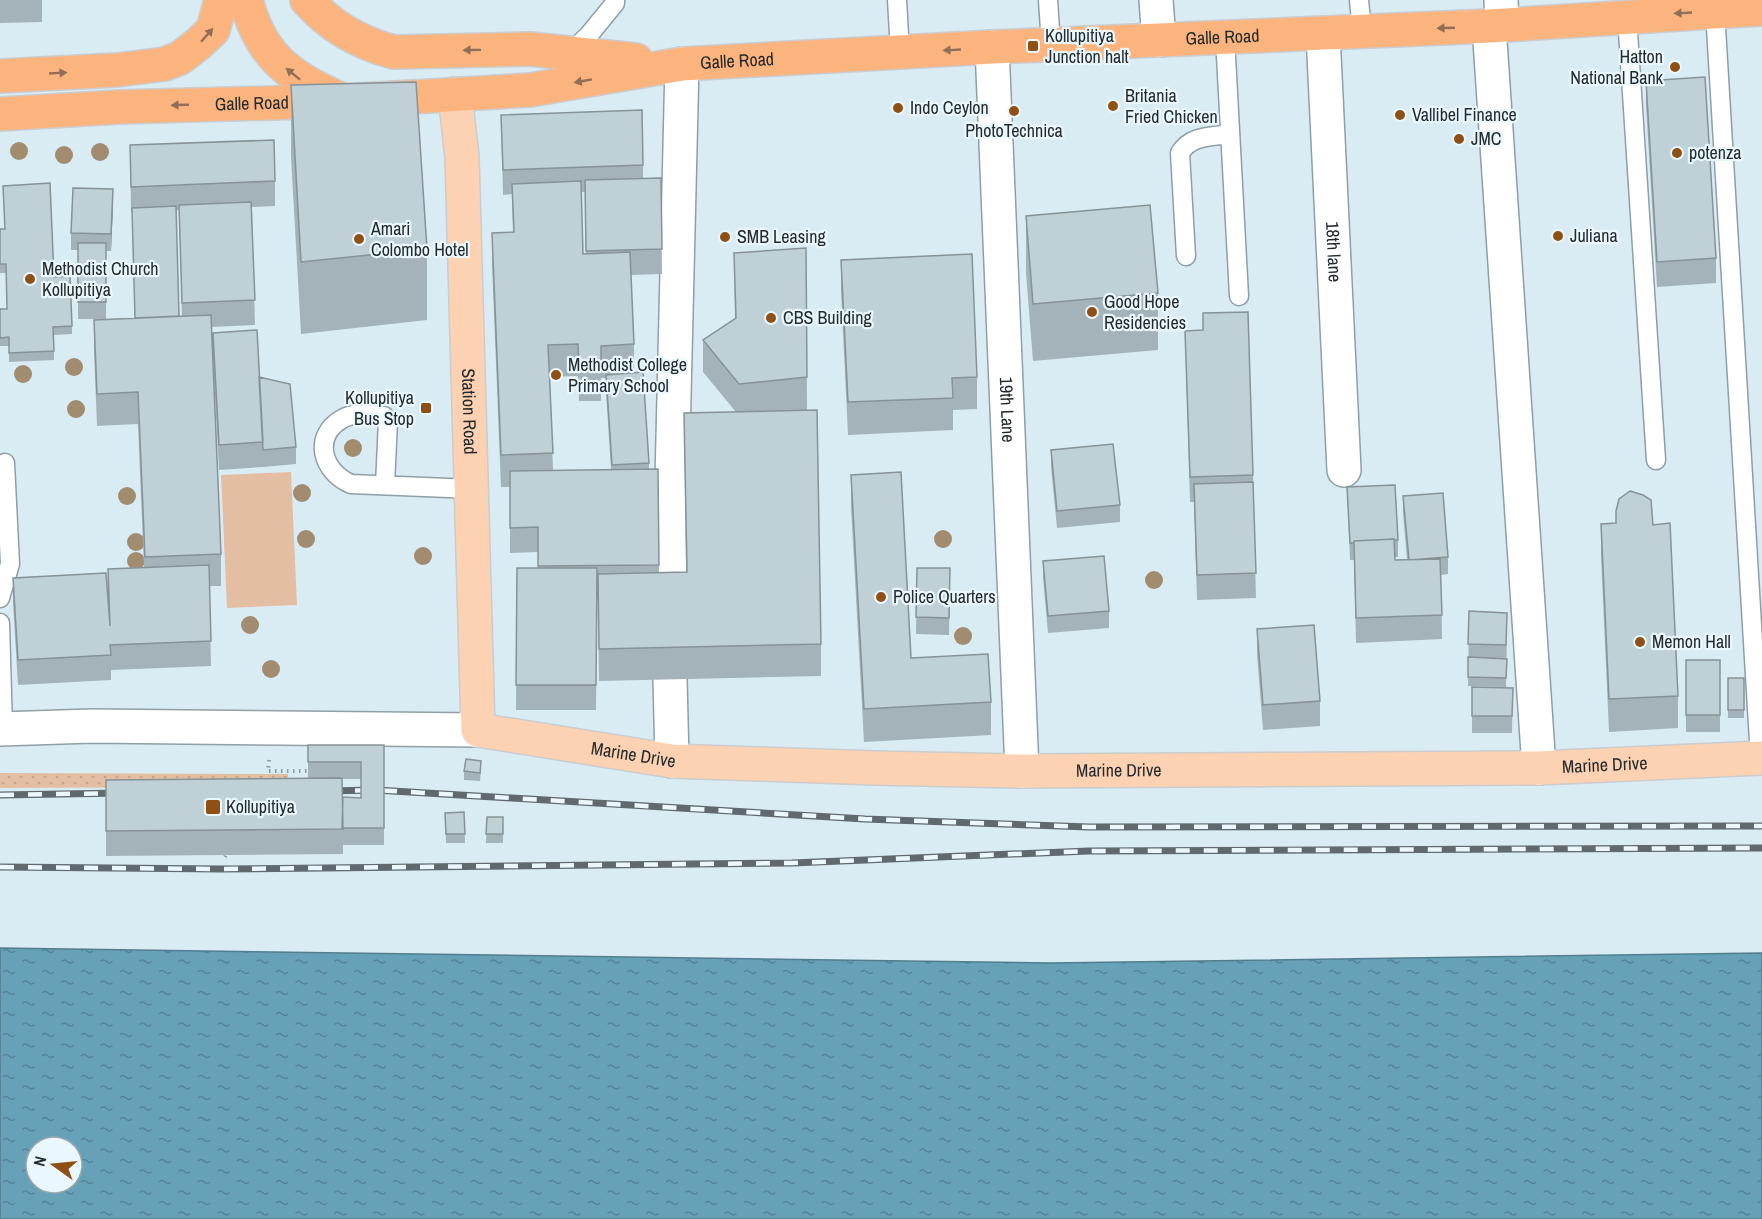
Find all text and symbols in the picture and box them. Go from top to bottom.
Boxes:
one-way arrow [1673,9,1692,18]
place label: Kollupitiya Junction halt [1045,23,1129,69]
street label: Galle Road [1185,23,1260,51]
one-way arrow [1437,23,1456,32]
one-way arrow [200,28,213,43]
marker: Kollupitiya Junction halt [1026,39,1040,53]
place label: Hatton National Bank [1570,44,1664,90]
one-way arrow [942,45,961,54]
one-way arrow [462,46,481,55]
street label: Galle Road [699,46,775,75]
marker: Hatton National Bank [1668,60,1682,74]
one-way arrow [49,68,68,78]
one-way arrow [286,68,301,81]
one-way arrow [573,77,592,86]
place label: Britania Fried Chicken [1125,83,1218,129]
street label: Galle Road [214,89,289,116]
place label: Indo Ceylon [910,95,989,120]
marker: Britania Fried Chicken [1106,99,1120,113]
one-way arrow [171,101,190,110]
marker: Indo Ceylon [891,101,905,115]
place label: Vallibel Finance [1412,102,1517,127]
marker: PhotoTechnica [1007,104,1021,118]
marker: Vallibel Finance [1393,108,1407,122]
place label: PhotoTechnica [965,118,1063,143]
place label: JMC [1471,126,1501,151]
marker: JMC [1452,132,1466,146]
place label: potenza [1689,140,1742,165]
marker: potenza [1670,146,1684,160]
place label: Amari Colombo Hotel [370,216,469,262]
street label: 18th lane [1320,221,1348,283]
place label: Juliana [1570,223,1618,248]
place label: SMB Leasing [737,224,826,249]
marker: Juliana [1551,229,1565,243]
marker: SMB Leasing [718,230,732,244]
marker: Amari Colombo Hotel [352,232,366,246]
place label: Methodist Church Kollupitiya [42,256,159,302]
marker: Methodist Church Kollupitiya [23,272,37,286]
place label: Good Hope Residencies [1104,289,1186,335]
place label: CBS Building [783,305,872,330]
marker: Good Hope Residencies [1085,305,1099,319]
marker: CBS Building [764,311,778,325]
place label: Methodist College Primary School [568,352,687,398]
street label: Station Road [456,368,483,455]
marker: Methodist College Primary School [549,368,563,382]
street label: 19th Lane [994,376,1021,443]
place label: Kollupitiya Bus Stop [345,385,414,431]
marker: Kollupitiya Bus Stop [419,401,433,415]
place label: Police Quarters [893,584,996,609]
marker: Police Quarters [874,590,888,604]
place label: Memon Hall [1652,629,1731,654]
marker: Memon Hall [1633,635,1647,649]
street label: Marine Drive [589,735,678,773]
street label: Marine Drive [1561,750,1648,779]
street label: Marine Drive [1076,757,1162,783]
place label: Kollupitiya [226,794,295,819]
marker: Kollupitiya [204,798,222,816]
north arrow [24,1135,84,1195]
text: N [28,1154,51,1169]

